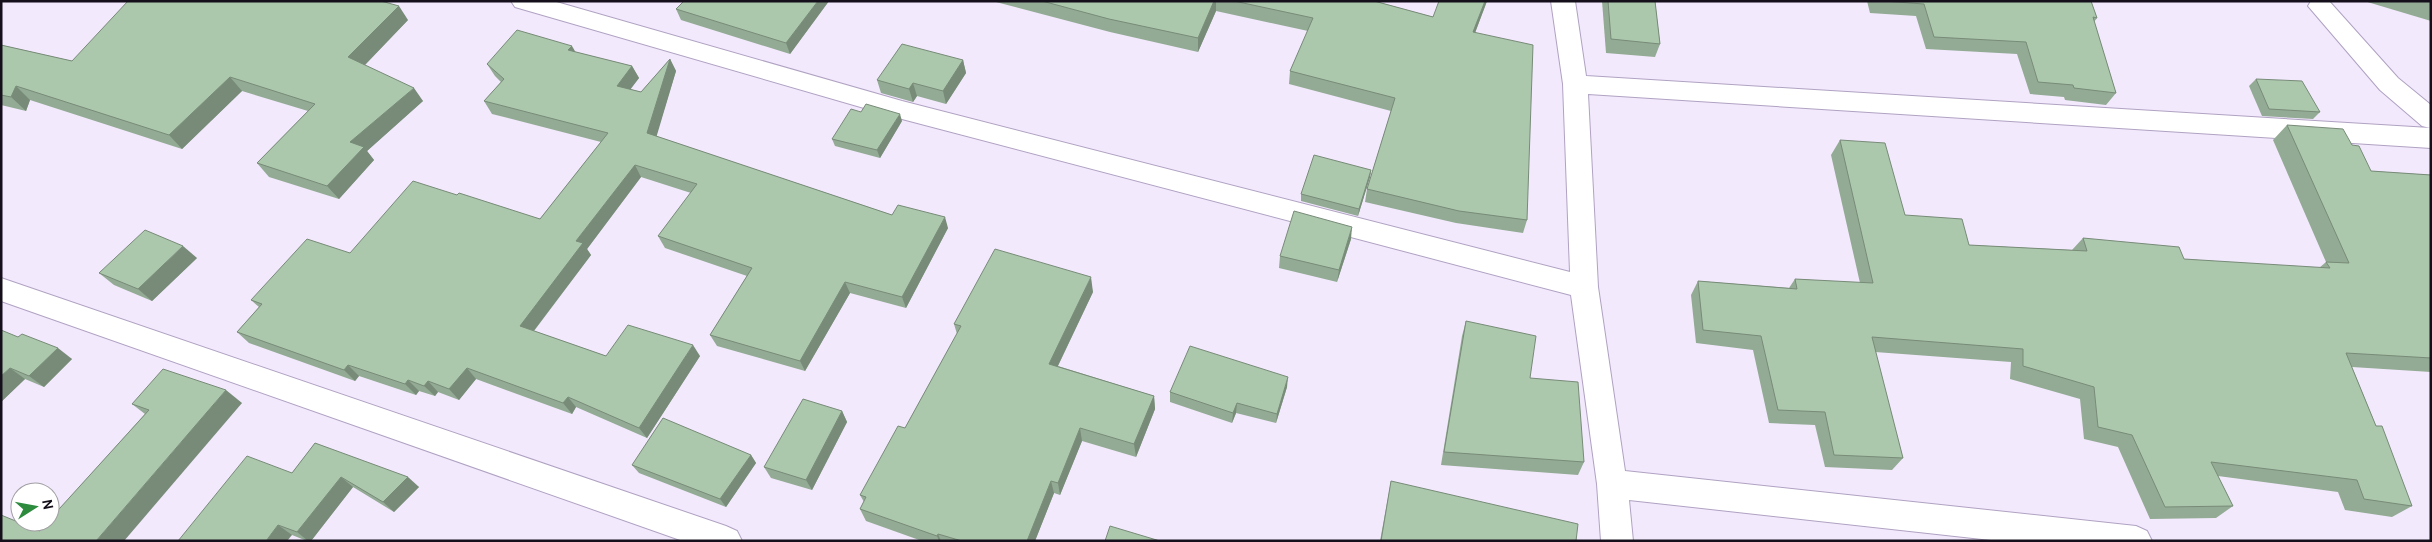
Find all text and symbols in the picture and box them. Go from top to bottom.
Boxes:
north arrow [10,482,60,532]
text: N [38,498,58,511]

